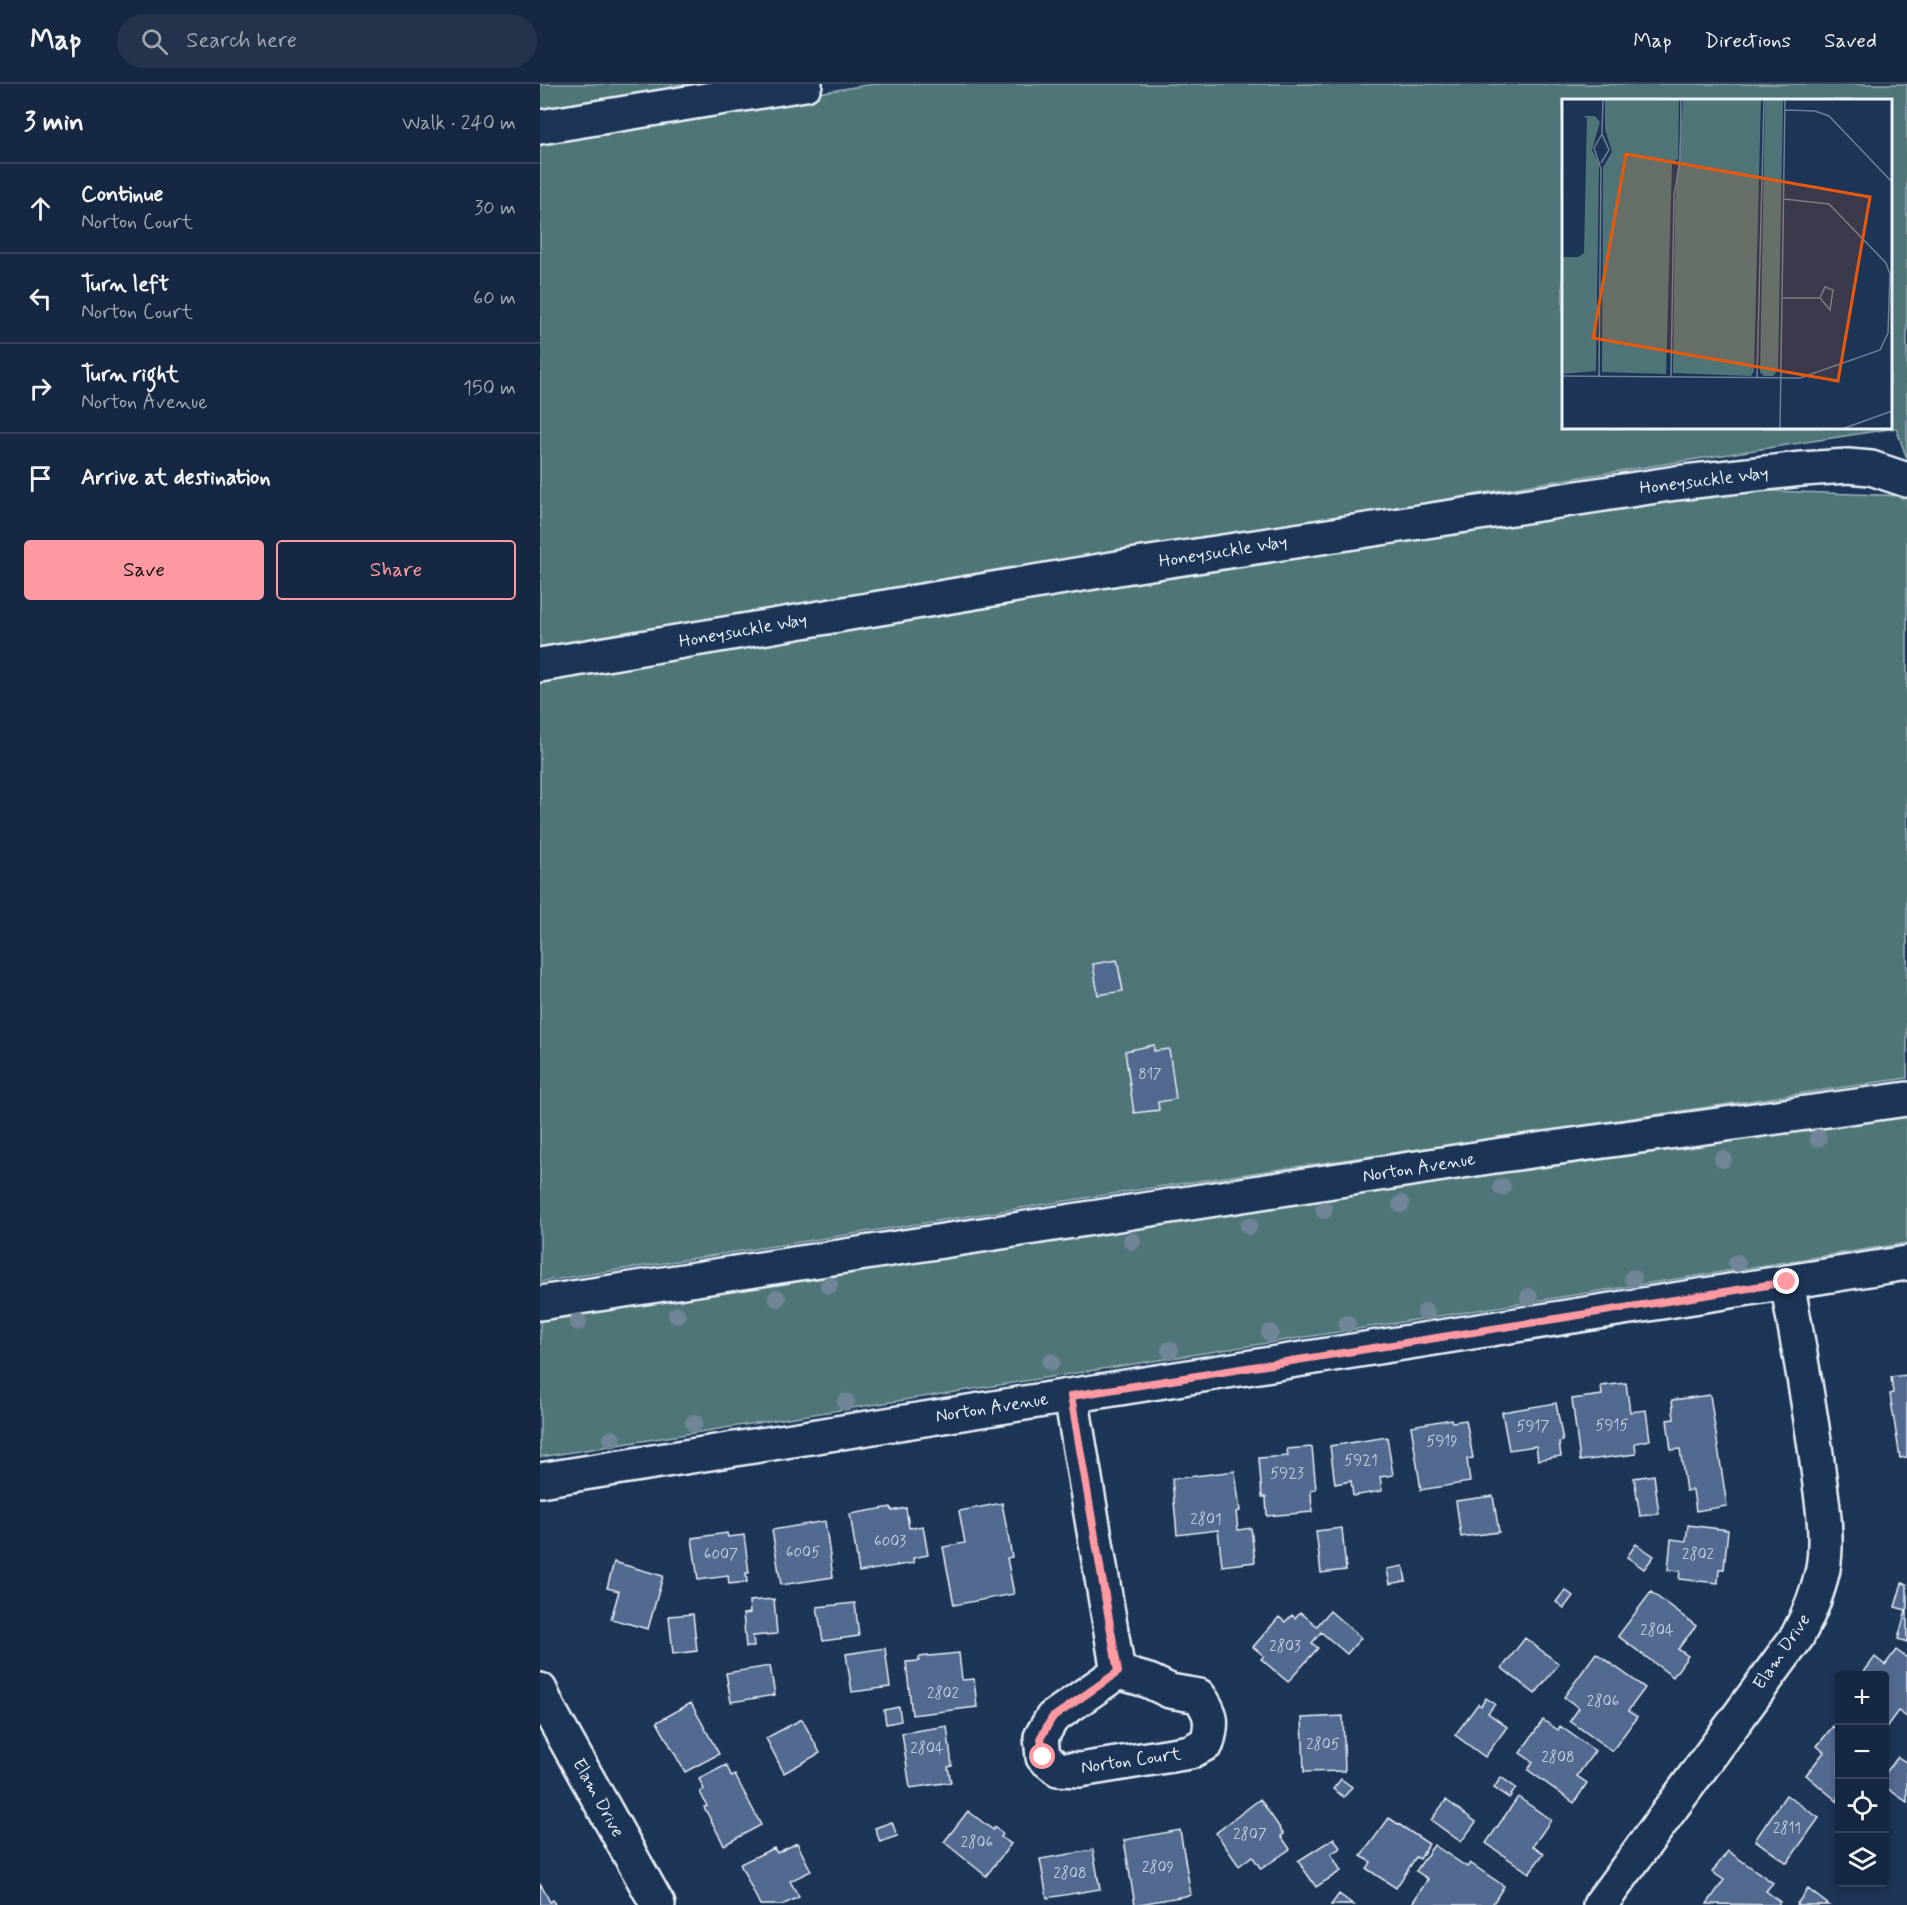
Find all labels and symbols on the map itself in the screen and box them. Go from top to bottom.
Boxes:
inset map [1562,99,1892,429]
street label: Honeysuckle Way [1638,461,1770,501]
street label: Honeysuckle Way [1157,530,1289,574]
street label: Honeysuckle Way [677,608,809,654]
house number: 817 [1138,1065,1162,1085]
street label: Norton Avenue [1361,1147,1477,1189]
route end [1773,1268,1799,1294]
street label: Norton Avenue [934,1387,1050,1429]
house number: 5915 [1596,1416,1628,1436]
house number: 5917 [1517,1417,1549,1437]
house number: 5919 [1426,1432,1458,1452]
house number: 5921 [1344,1451,1378,1471]
house number: 5923 [1270,1464,1304,1484]
house number: 2801 [1190,1510,1222,1530]
house number: 6003 [874,1532,906,1552]
house number: 6005 [786,1543,820,1563]
house number: 6007 [704,1545,738,1565]
house number: 2802 [1682,1545,1714,1565]
street label: Elam Drive [1748,1609,1816,1695]
house number: 2804 [1640,1621,1674,1641]
house number: 2803 [1269,1637,1301,1657]
house number: 2802 [927,1684,959,1704]
house number: 2806 [1587,1692,1619,1712]
house number: 2805 [1306,1735,1340,1755]
house number: 2804 [910,1739,944,1759]
street label: Norton Court [1079,1742,1183,1780]
route start [1029,1743,1055,1769]
house number: 2808 [1541,1748,1575,1768]
street label: Elam Drive [566,1754,630,1842]
house number: 2811 [1773,1819,1801,1839]
house number: 2807 [1233,1825,1267,1845]
house number: 2806 [961,1833,993,1853]
house number: 2809 [1142,1858,1174,1878]
house number: 2808 [1053,1864,1087,1884]

